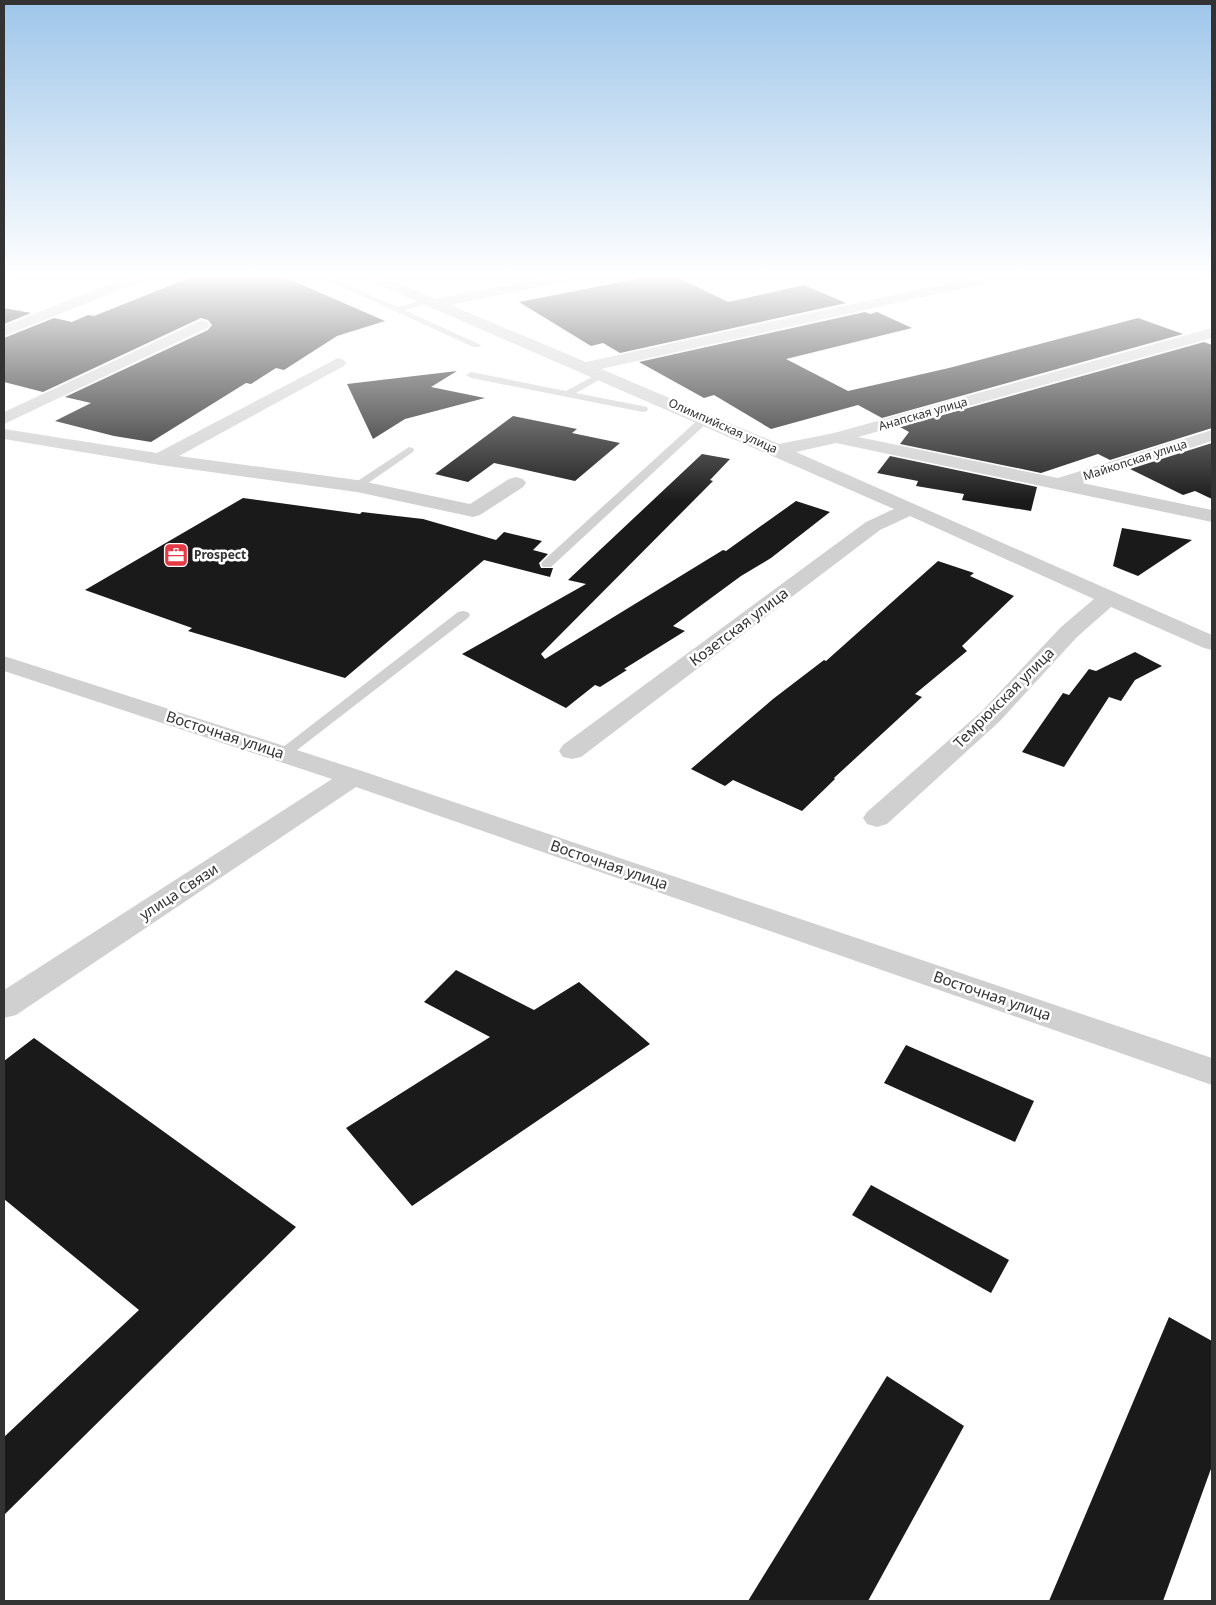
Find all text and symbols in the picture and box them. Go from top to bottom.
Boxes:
street label: Анапская улица [876,393,969,434]
street label: Олимпийская улица [666,394,780,457]
street label: Майкопская улица [1081,435,1189,484]
office icon: Prospect [163,542,189,568]
place label: Prospect [194,546,246,563]
street label: Козетская улица [685,582,792,670]
street label: Темрюкская улица [949,643,1058,752]
street label: Восточная улица [164,706,287,763]
street label: Восточная улица [548,835,671,894]
street label: улица Связи [135,858,222,924]
street label: Восточная улица [931,966,1054,1025]

